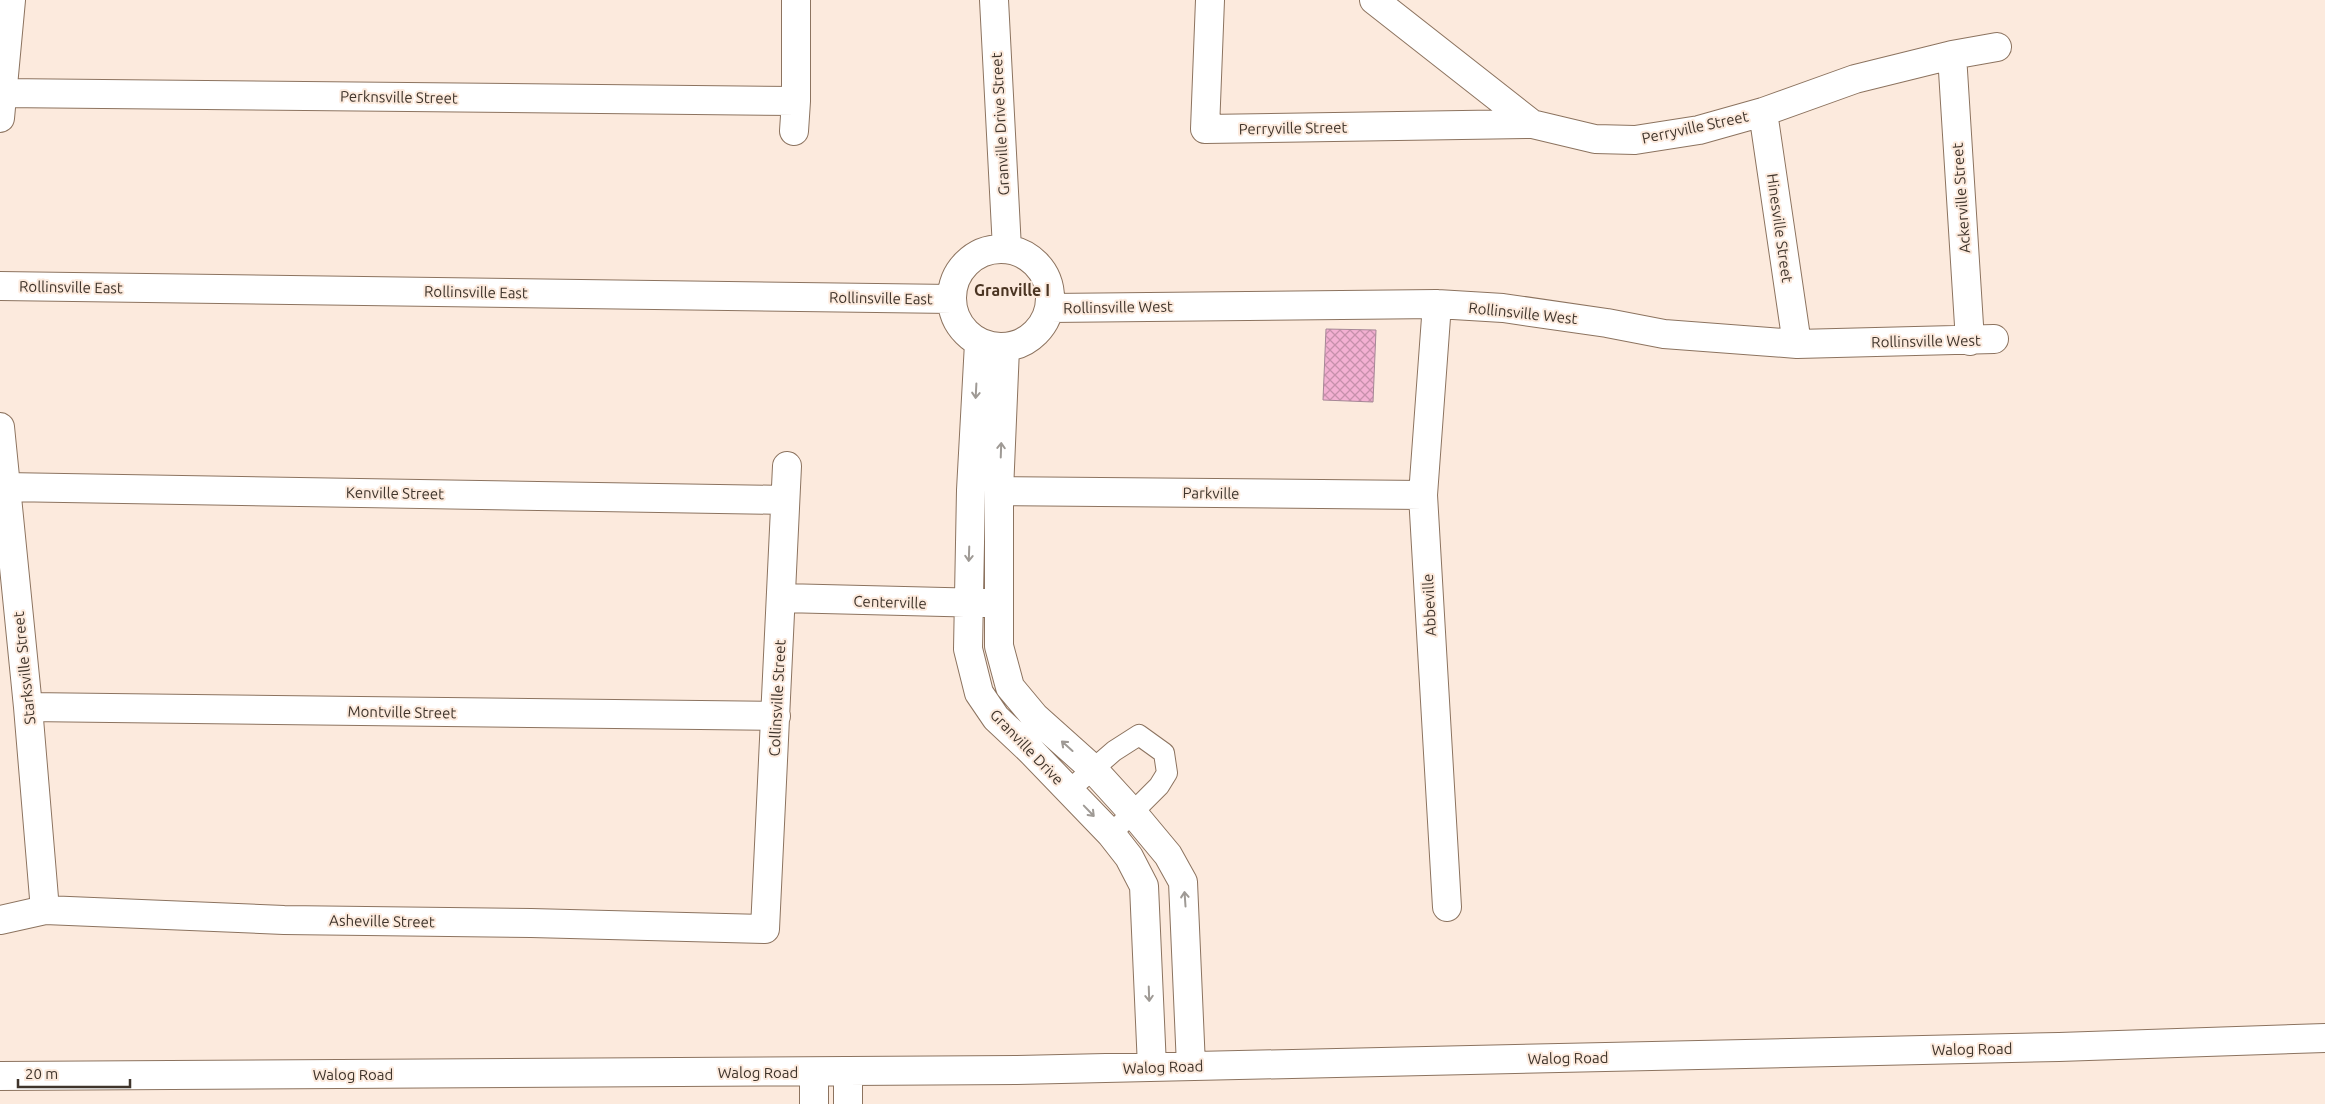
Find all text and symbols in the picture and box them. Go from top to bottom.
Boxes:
street label: Granville Drive Street [988,52,1012,196]
street label: Perknsville Street [340,87,458,107]
street label: Perryville Street [1640,107,1750,147]
street label: Perryville Street [1239,119,1348,137]
street label: Ackerville Street [1949,142,1973,254]
street label: Hinesville Street [1764,172,1796,284]
street label: Rollinsville East [19,278,123,296]
district label: Granville I [974,281,1050,299]
street label: Rollinsville East [424,283,528,301]
street label: Rollinsville East [829,289,933,307]
street label: Rollinsville West [1063,298,1173,316]
street label: Rollinsville West [1468,299,1578,327]
street label: Rollinsville West [1871,332,1981,350]
one-way arrow [971,383,980,399]
one-way arrow [996,443,1006,459]
street label: Kenville Street [346,484,444,502]
street label: Parkville [1182,484,1240,502]
one-way arrow [964,546,974,562]
street label: Abbeville [1419,573,1439,637]
street label: Centerville [853,592,927,612]
street label: Starksville Street [10,611,38,725]
street label: Collinsville Street [765,639,789,757]
street label: Montville Street [348,703,457,721]
street label: Granville Drive [987,706,1067,788]
one-way arrow [1061,740,1074,751]
one-way arrow [1083,805,1095,817]
one-way arrow [1180,892,1189,908]
street label: Asheville Street [329,912,435,930]
one-way arrow [1144,986,1154,1002]
street label: Walog Road [1932,1040,2012,1058]
street label: Walog Road [1528,1049,1608,1067]
scale bar [18,1056,130,1088]
street label: Walog Road [1122,1057,1204,1077]
street label: Walog Road [718,1064,798,1081]
text: 20 m [25,1065,58,1082]
street label: Walog Road [313,1066,393,1083]

